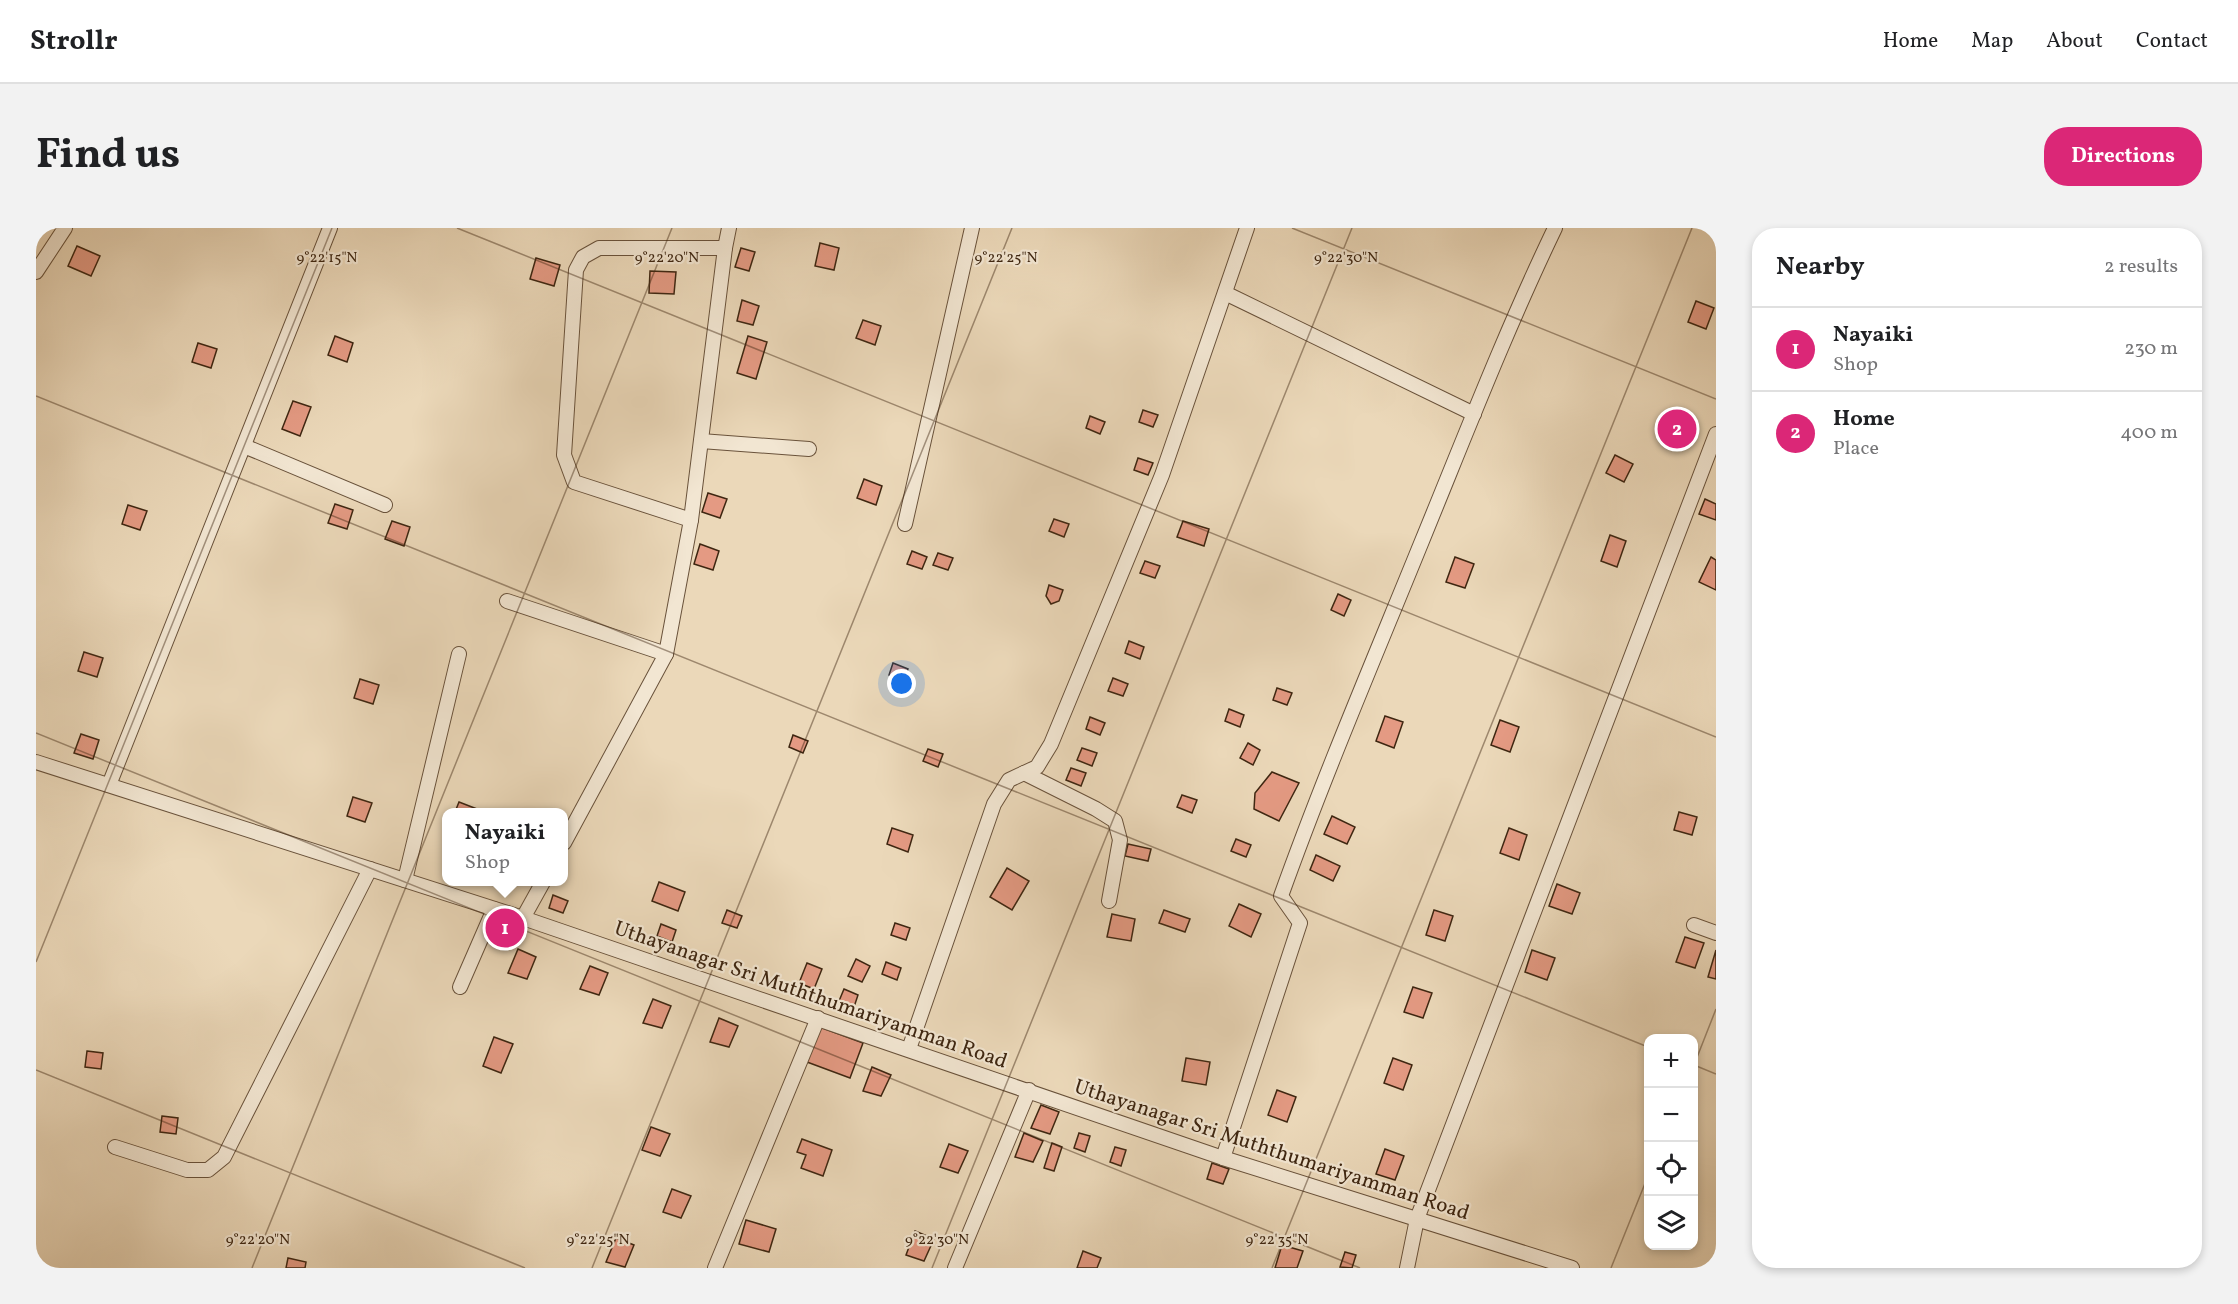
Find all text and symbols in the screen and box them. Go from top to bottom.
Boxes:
text: Strollr [30,22,118,61]
text: Home [1883,27,1938,56]
text: Map [1971,27,2013,56]
text: About [2046,27,2103,56]
text: Contact [2136,27,2208,56]
text: Find us [36,127,180,186]
button: Directions [2044,127,2202,186]
text: 9°22'15"N [296,248,358,269]
text: 9°22'20"N [635,248,699,269]
text: 9°22'25"N [974,248,1038,269]
text: 9°22'30"N [1314,248,1378,269]
text: Nearby [1776,249,1865,285]
text: 2 results [2104,253,2178,281]
text: Nayaiki [1833,320,1913,351]
text: 1 [1791,335,1800,363]
text: 230 m [2124,335,2178,363]
text: Shop [1833,351,1878,379]
text: Home [1833,404,1895,435]
pin: 2 [1658,406,1696,452]
text: 2 [1790,419,1801,447]
text: 400 m [2120,419,2178,447]
text: Place [1833,435,1879,463]
your location [887,669,916,698]
popup [442,808,568,886]
text: Nayaiki [465,818,545,849]
text: Shop [465,849,510,877]
pin: 1 [486,906,524,950]
street label: Uthayanagar Sri Muththumariyamman Road [610,914,1011,1077]
map controls [1644,1034,1698,1250]
button: + [1644,1034,1698,1088]
street label: Uthayanagar Sri Muththumariyamman Road [1070,1073,1473,1228]
button: − [1644,1088,1698,1142]
button: locate [1644,1142,1698,1196]
button: layers [1644,1196,1698,1250]
text: 9°22'20"N [226,1230,290,1251]
text: 9°22'25"N [566,1230,630,1251]
text: 9°22'30"N [905,1230,969,1251]
text: 9°22'35"N [1246,1230,1308,1251]

